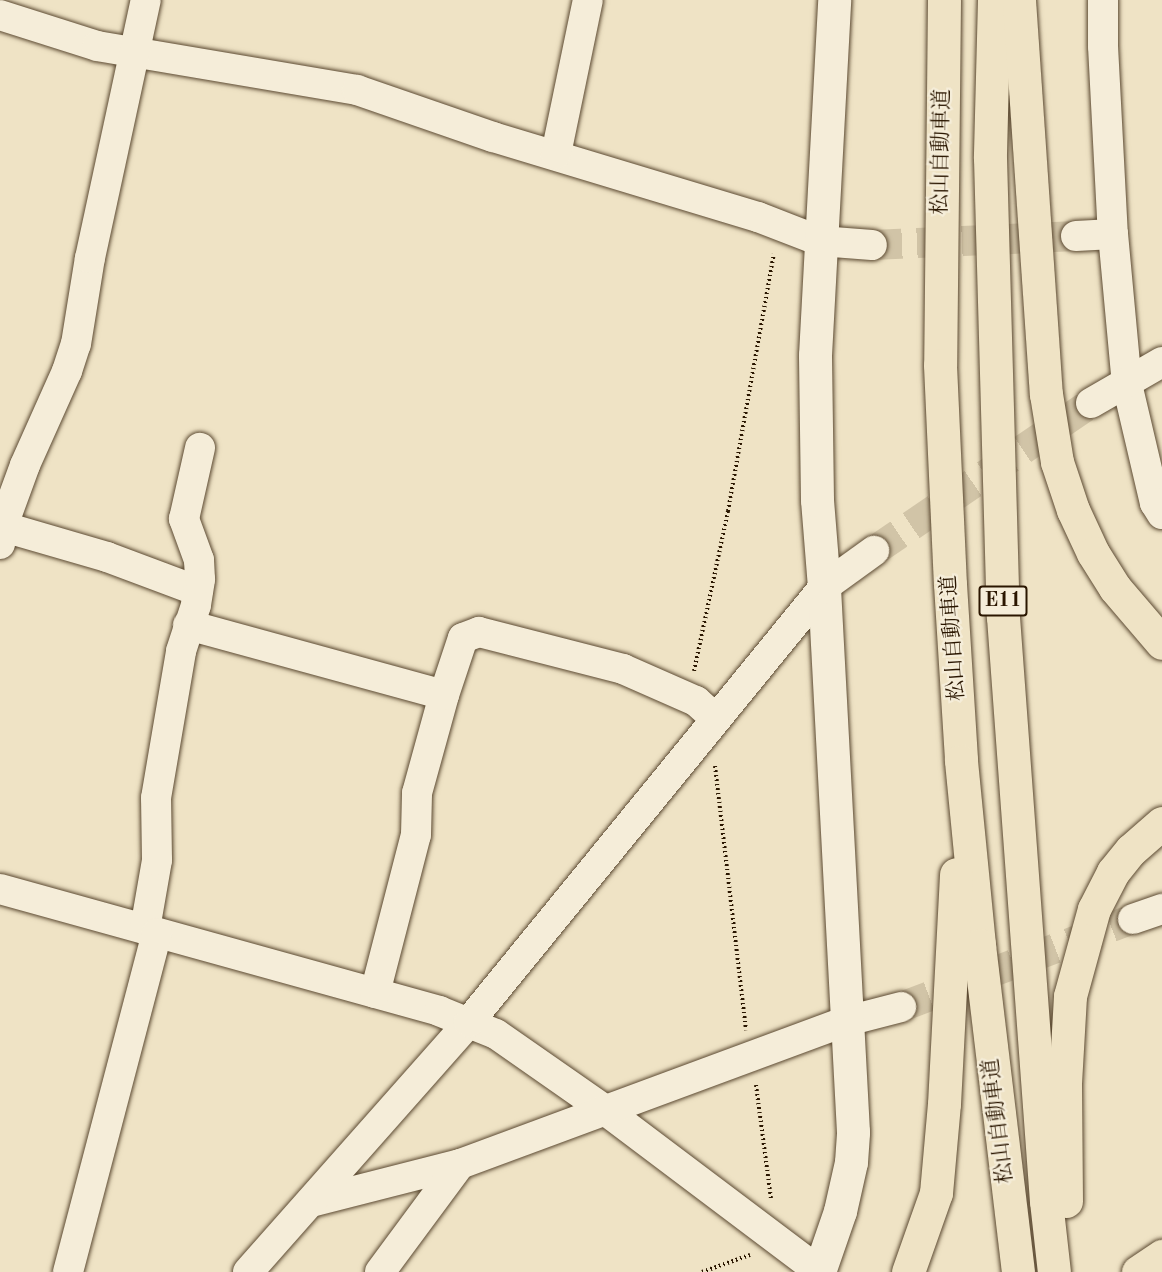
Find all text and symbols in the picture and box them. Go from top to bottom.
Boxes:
street label: 松山自動車道 [928,89,956,215]
street label: 松山自動車道 [937,574,971,702]
road number: E11 [978,584,1028,618]
street label: 松山自動車道 [979,1057,1019,1185]

